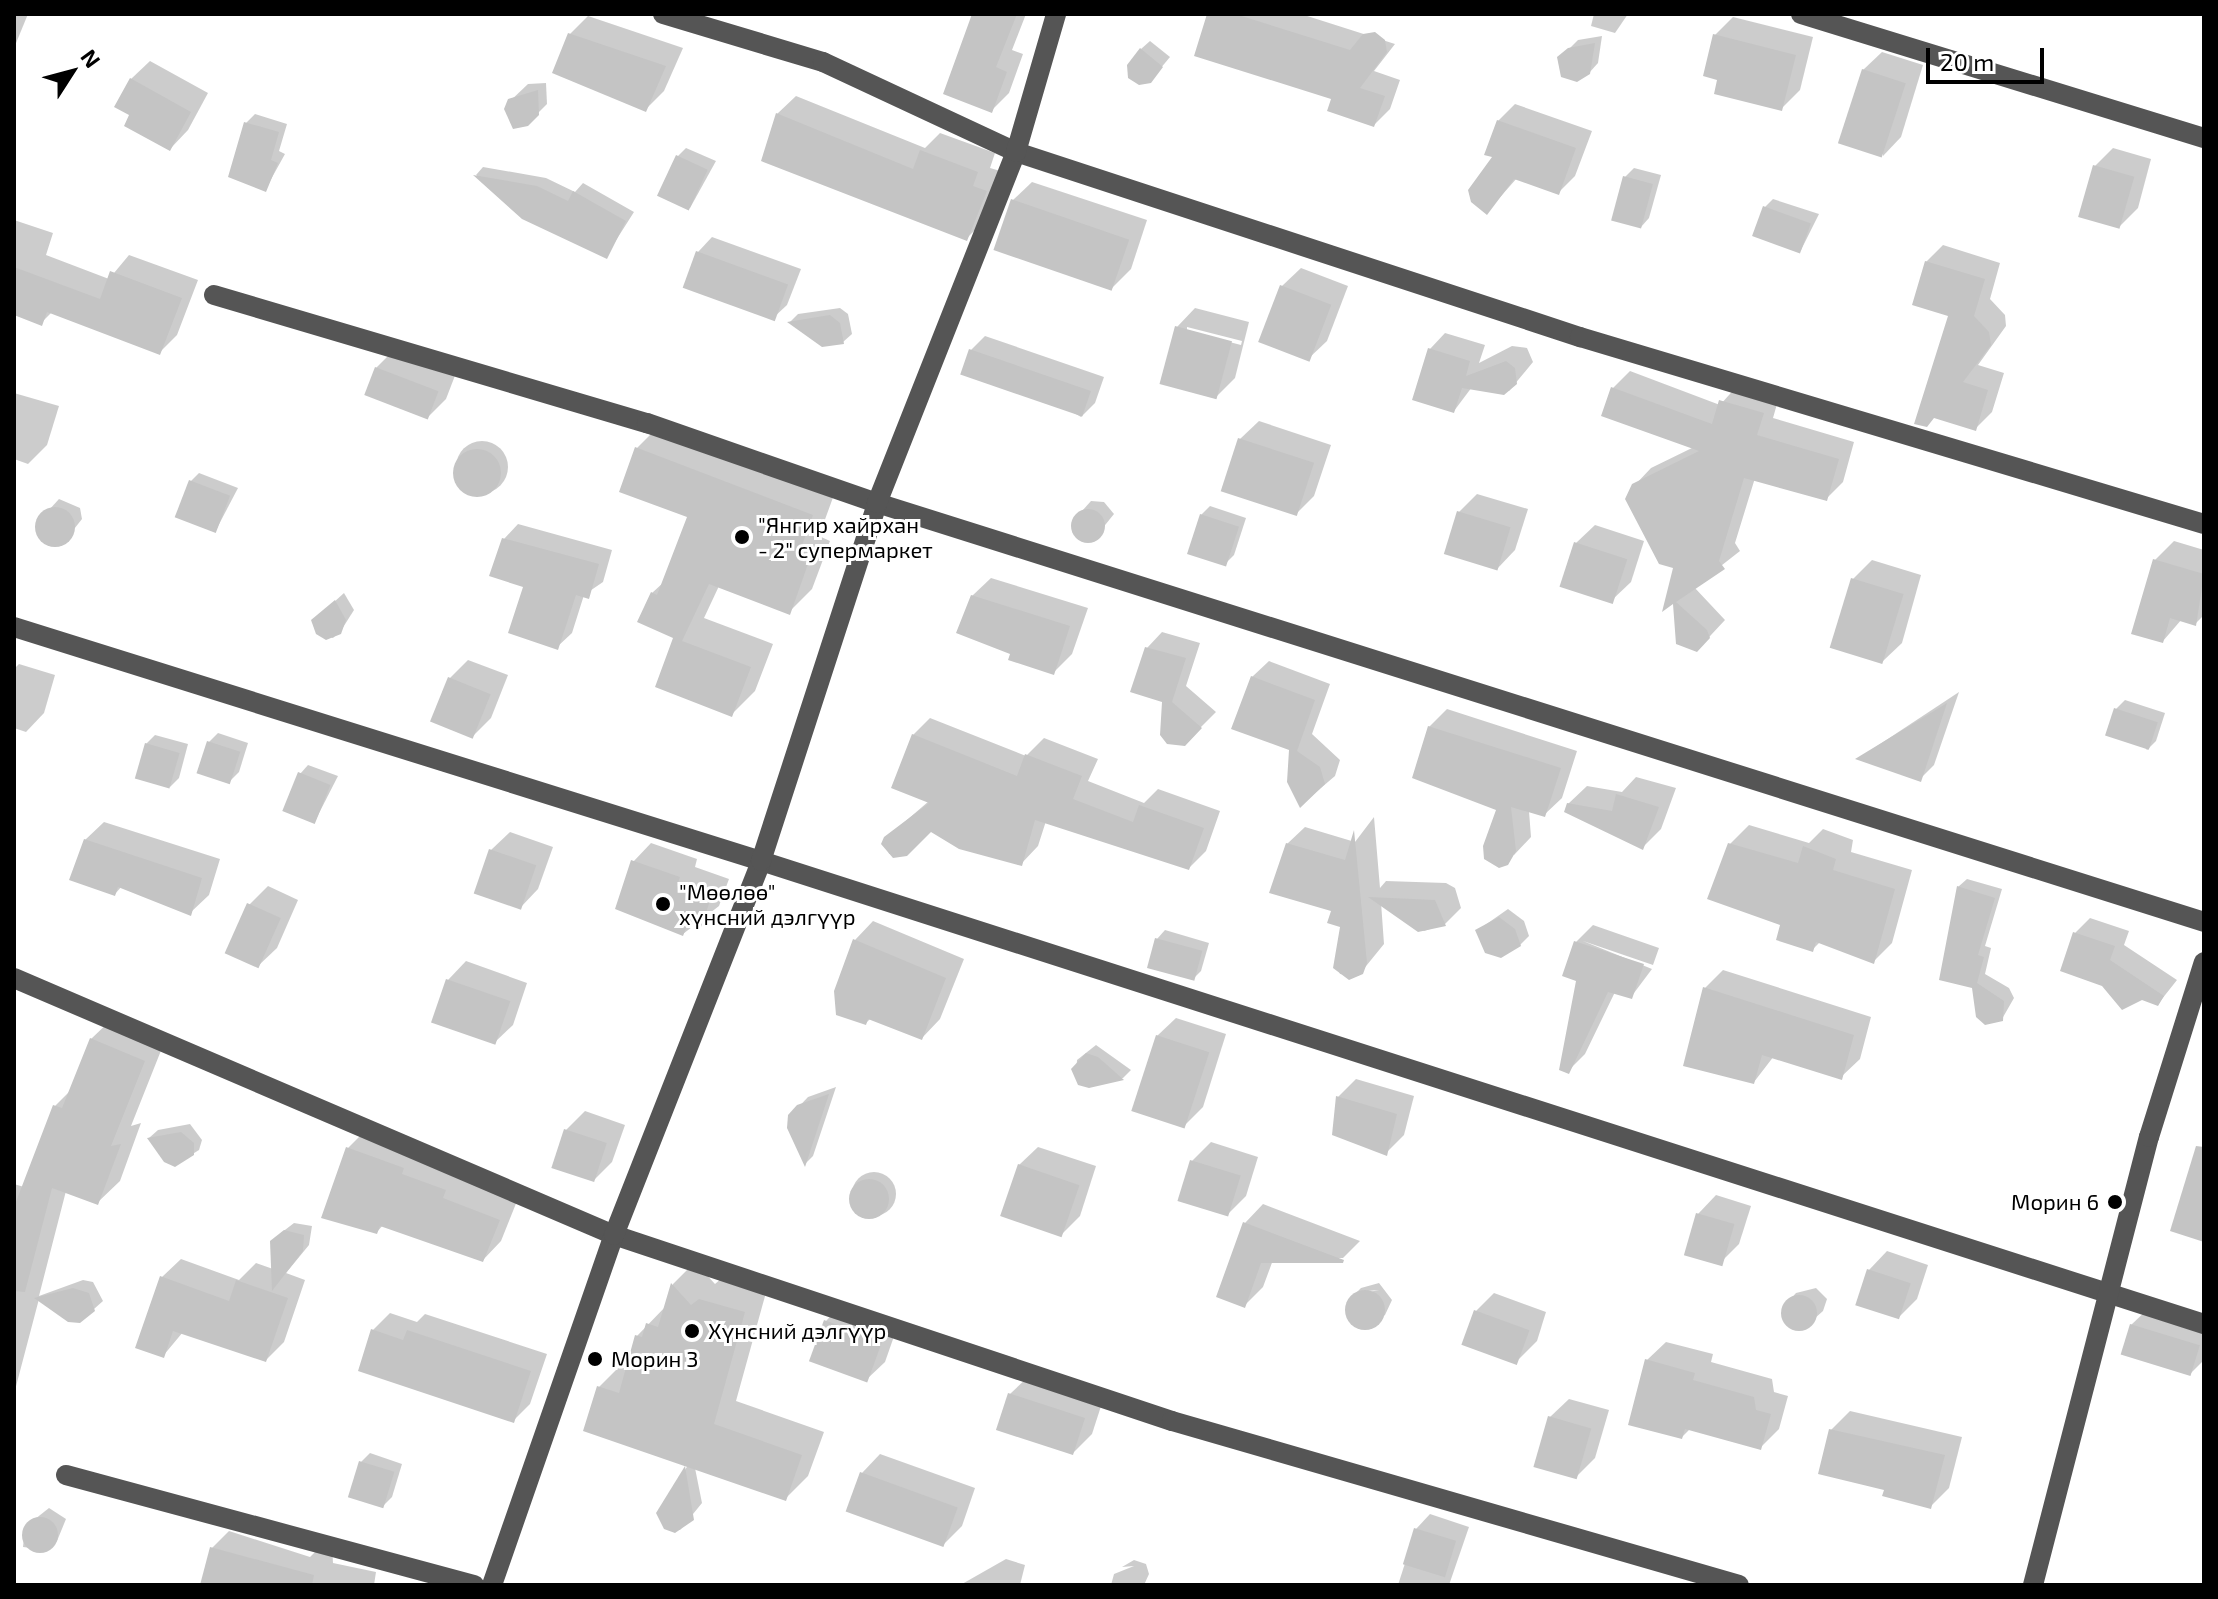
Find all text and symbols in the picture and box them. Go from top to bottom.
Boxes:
north arrow [32,32,112,112]
scale bar [1930,32,2048,82]
text: N [76,44,107,72]
text: 20 m [1940,47,1994,76]
place label: "Янгир хайрхан - 2" супермаркет [758,511,933,562]
marker: "Янгир хайрхан - 2" супермаркет [733,528,751,546]
place label: "Мөөлөө" хүнсний дэлгүүр [679,878,855,930]
marker: "Мөөлөө" хүнсний дэлгүүр [654,895,672,913]
place label: Морин 6 [2011,1189,2099,1215]
marker: Морин 6 [2106,1193,2124,1211]
place label: Хүнсний дэлгүүр [708,1318,886,1344]
marker: Хүнсний дэлгүүр [683,1322,701,1340]
place label: Морин 3 [611,1346,699,1372]
marker: Морин 3 [586,1350,604,1368]

